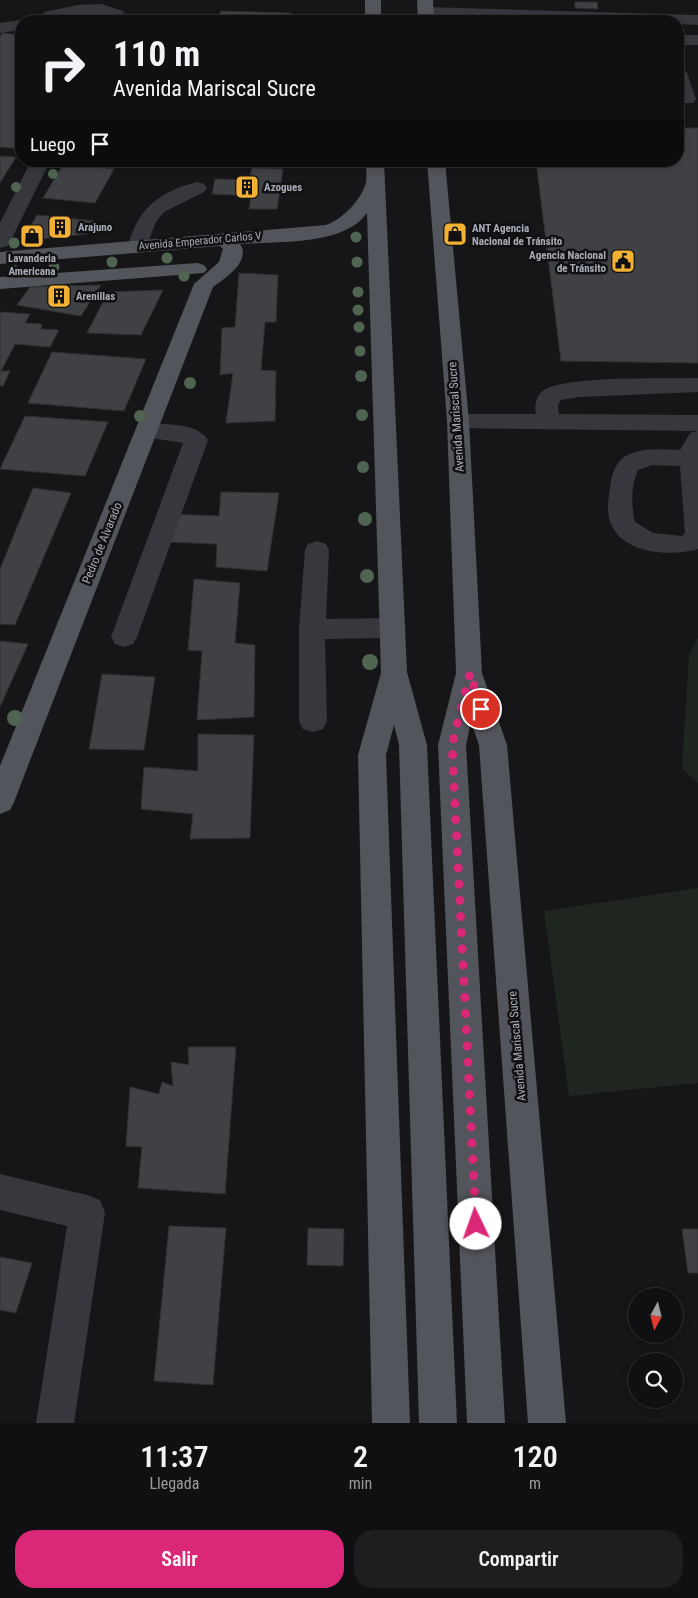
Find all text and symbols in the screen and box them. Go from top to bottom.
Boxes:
text: 110 m [113,34,200,75]
icon: right [30,35,95,100]
text: Avenida Mariscal Sucre [113,76,316,101]
icon: arrive [86,130,114,158]
text: Luego [30,133,76,156]
building icon: Azogues [234,174,260,200]
place label: Azogues [264,181,302,194]
building icon: Arajuno [47,214,73,240]
place label: Arajuno [78,221,113,234]
shop icon: ANT Agencia Nacional de Tránsito [442,221,468,247]
place label: ANT Agencia Nacional de Tránsito [472,222,563,248]
shop icon: Lavanderia Americana [19,223,45,249]
street label: Avenida Emperador Carlos V [138,229,262,253]
public building icon: Agencia Nacional de Tránsito [610,248,636,274]
place label: Agencia Nacional de Tránsito [529,249,607,275]
place label: Lavanderia Americana [8,252,56,278]
building icon: Arenillas [46,283,72,309]
place label: Arenillas [76,290,115,303]
street label: Avenida Mariscal Sucre [445,361,467,473]
street label: Pedro de Alvarado [79,500,125,586]
pin [460,688,502,730]
icon: arrive [467,695,495,723]
street label: Avenida Mariscal Sucre [505,990,529,1102]
position arrow [449,1197,501,1249]
north arrow [628,1288,682,1342]
map controls [628,1288,683,1408]
button: search [628,1353,683,1408]
text: 11:37 [140,1439,209,1474]
text: 2 [353,1439,368,1474]
text: 120 [512,1439,558,1474]
text: Llegada [149,1474,199,1493]
text: min [349,1474,372,1493]
text: m [529,1474,541,1493]
button: Salir [15,1530,344,1588]
button: Compartir [354,1530,683,1588]

